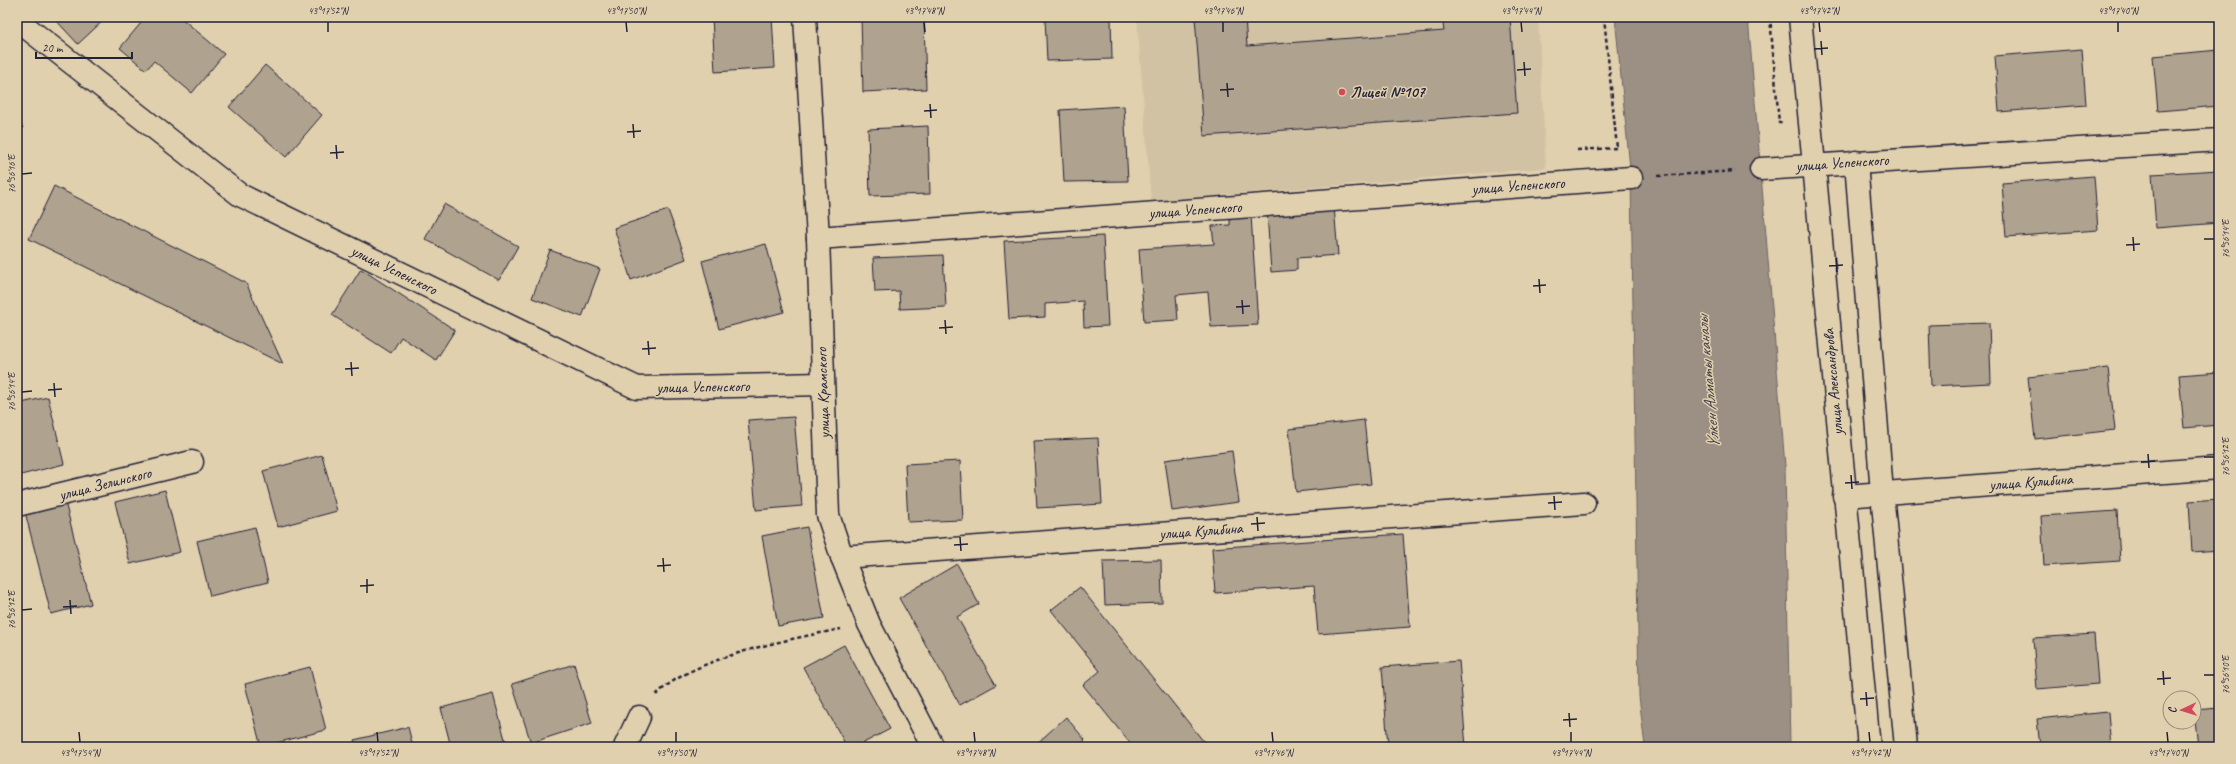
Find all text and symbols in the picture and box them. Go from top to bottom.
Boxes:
text: 43°17'52"N [308,4,350,17]
text: 43°17'50"N [606,4,648,17]
text: 43°17'48"N [904,4,946,17]
text: 43°17'46"N [1203,4,1245,17]
text: 43°17'44"N [1501,4,1543,17]
text: 43°17'42"N [1799,4,1841,17]
text: 43°17'40"N [2098,4,2140,17]
scale bar [36,34,132,60]
text: 20 m [42,40,64,56]
place label: Лицей №107 [1350,82,1427,102]
marker: Лицей №107 [1337,87,1347,97]
street label: улица Успенского [1794,150,1891,176]
text: 76°56'16"E [5,153,18,193]
street label: улица Успенского [1470,173,1567,199]
street label: улица Успенского [1147,197,1244,223]
text: 76°56'14"E [2219,218,2232,258]
street label: улица Успенского [347,240,441,300]
water label: Үлкен Алматы каналы [1691,312,1724,449]
street label: улица Александрова [1818,327,1848,437]
street label: улица Крамского [811,346,835,440]
text: 76°56'14"E [5,371,18,411]
street label: улица Успенского [655,376,751,398]
text: 76°56'12"E [2219,436,2232,476]
street label: улица Зелинского [56,463,154,505]
street label: улица Кулибина [1988,469,2074,495]
street label: улица Кулибина [1158,518,1244,544]
text: 76°56'12"E [5,589,18,629]
text: 76°56'10"E [2219,654,2232,694]
north arrow [2162,690,2202,730]
text: С [2165,706,2179,714]
text: 43°17'54"N [60,746,102,759]
text: 43°17'52"N [358,746,400,759]
text: 43°17'50"N [656,746,698,759]
text: 43°17'48"N [955,746,997,759]
text: 43°17'46"N [1253,746,1295,759]
text: 43°17'44"N [1551,746,1593,759]
text: 43°17'42"N [1850,746,1892,759]
text: 43°17'40"N [2148,746,2190,759]

